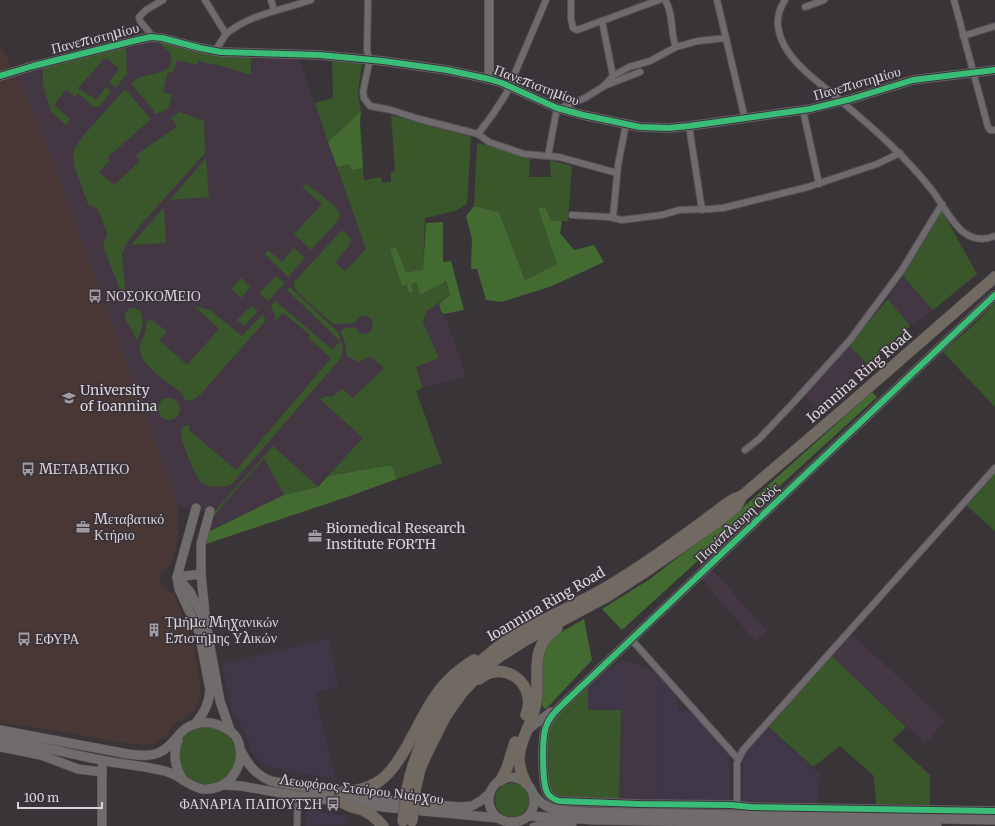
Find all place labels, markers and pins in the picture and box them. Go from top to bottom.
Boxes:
place label: ΝΟΣΟΚΟΜΕΙΟ [106,287,201,305]
bus stop icon: ΝΟΣΟΚΟΜΕΙΟ [87,288,103,304]
place label: University of Ioannina [80,381,158,415]
school or university icon: University of Ioannina [61,390,77,406]
place label: ΜΕΤΑΒΑΤΙΚΟ [39,460,129,478]
bus stop icon: ΜΕΤΑΒΑΤΙΚΟ [20,461,36,477]
place label: Μεταβατικό Κτήριο [94,510,164,544]
office icon: Μεταβατικό Κτήριο [75,519,91,535]
place label: Biomedical Research Institute FORTH [326,519,465,553]
office icon: Biomedical Research Institute FORTH [307,528,323,544]
place label: Τμήμα Μηχανικών Επιστήμης Υλικών [165,613,278,647]
building icon: Τμήμα Μηχανικών Επιστήμης Υλικών [146,622,162,638]
place label: ΕΦΥΡΑ [35,630,80,648]
bus stop icon: ΕΦΥΡΑ [16,631,32,647]
place label: ΦΑΝΑΡΙΑ ΠΑΠΟΥΤΣΗ [180,795,322,813]
bus stop icon: ΦΑΝΑΡΙΑ ΠΑΠΟΥΤΣΗ [325,796,341,812]

